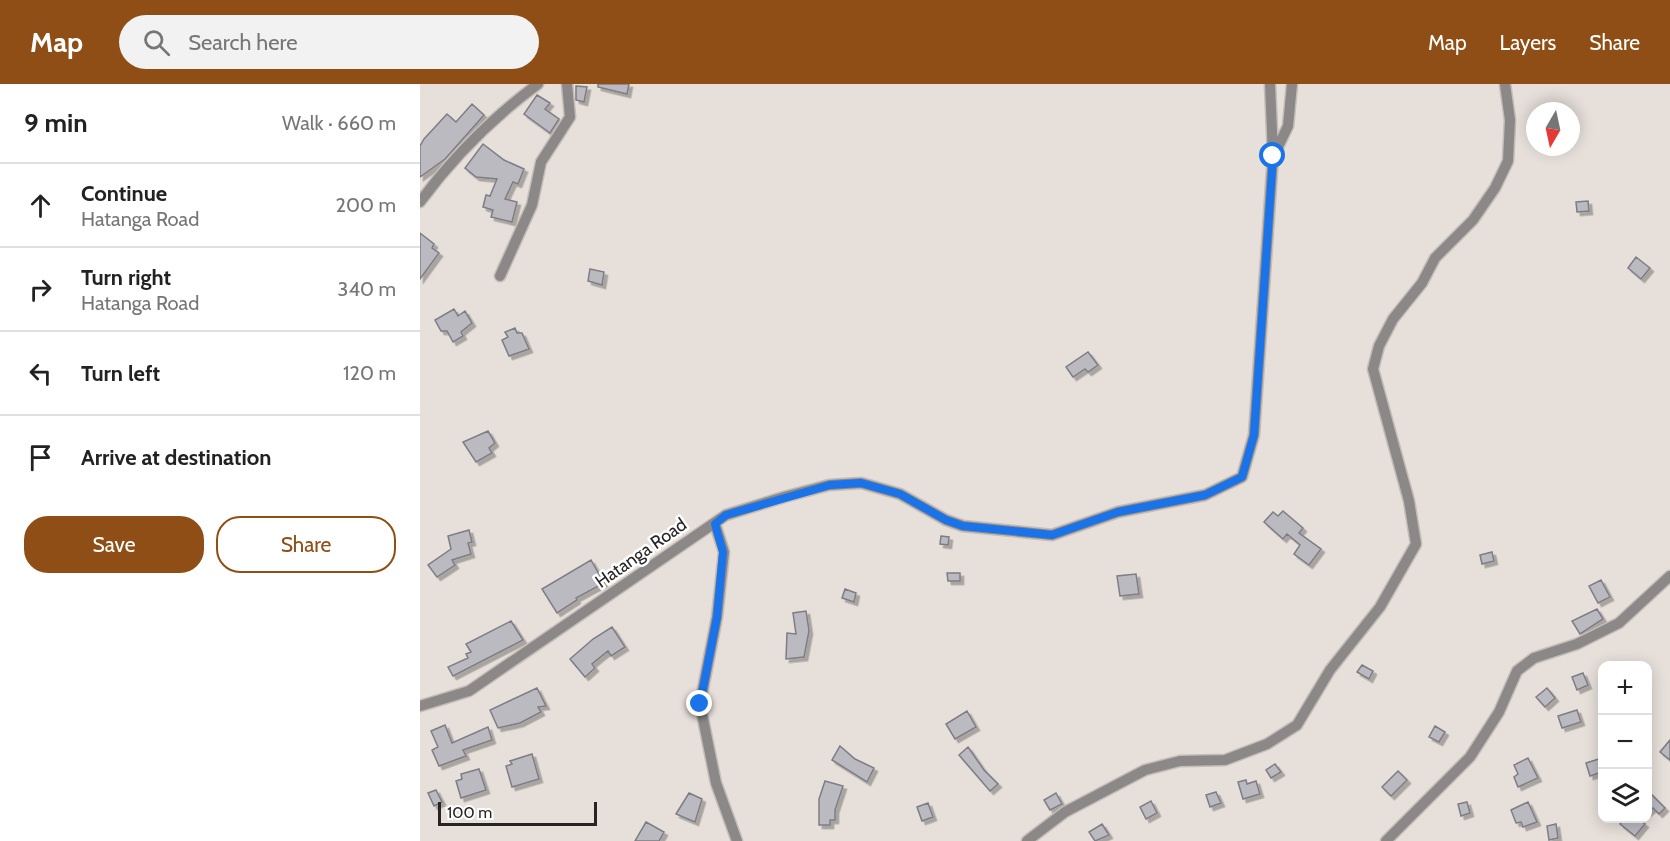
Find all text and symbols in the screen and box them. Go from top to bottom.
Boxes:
search box [119,15,539,69]
text: Map [30,25,83,59]
icon: search [140,26,173,59]
text: Search here [188,29,297,56]
text: Map [1428,30,1467,55]
text: Layers [1500,30,1556,55]
text: Share [1589,30,1640,55]
north arrow [1526,102,1580,156]
text: 9 min [24,107,88,139]
text: Walk · 660 m [282,111,396,135]
route start [1259,142,1285,168]
text: Continue [81,180,167,207]
icon: ahead [24,189,57,222]
text: 200 m [336,193,396,217]
text: Hatanga Road [81,207,199,231]
text: Turn right [81,264,171,291]
icon: right [24,273,57,306]
text: 340 m [338,277,396,301]
text: Hatanga Road [81,291,199,315]
icon: left [24,357,57,390]
text: Turn left [81,360,160,387]
text: 120 m [343,361,396,385]
icon: arrive [24,441,57,474]
text: Arrive at destination [81,444,271,471]
street label: Hatanga Road [591,513,691,593]
button: Save [24,516,204,573]
button: Share [216,516,396,573]
map controls [1598,661,1652,823]
button: + [1598,661,1652,715]
route end [686,690,712,716]
button: − [1598,715,1652,769]
button: layers [1598,769,1652,823]
scale bar [438,799,597,826]
text: 100 m [447,803,492,822]

